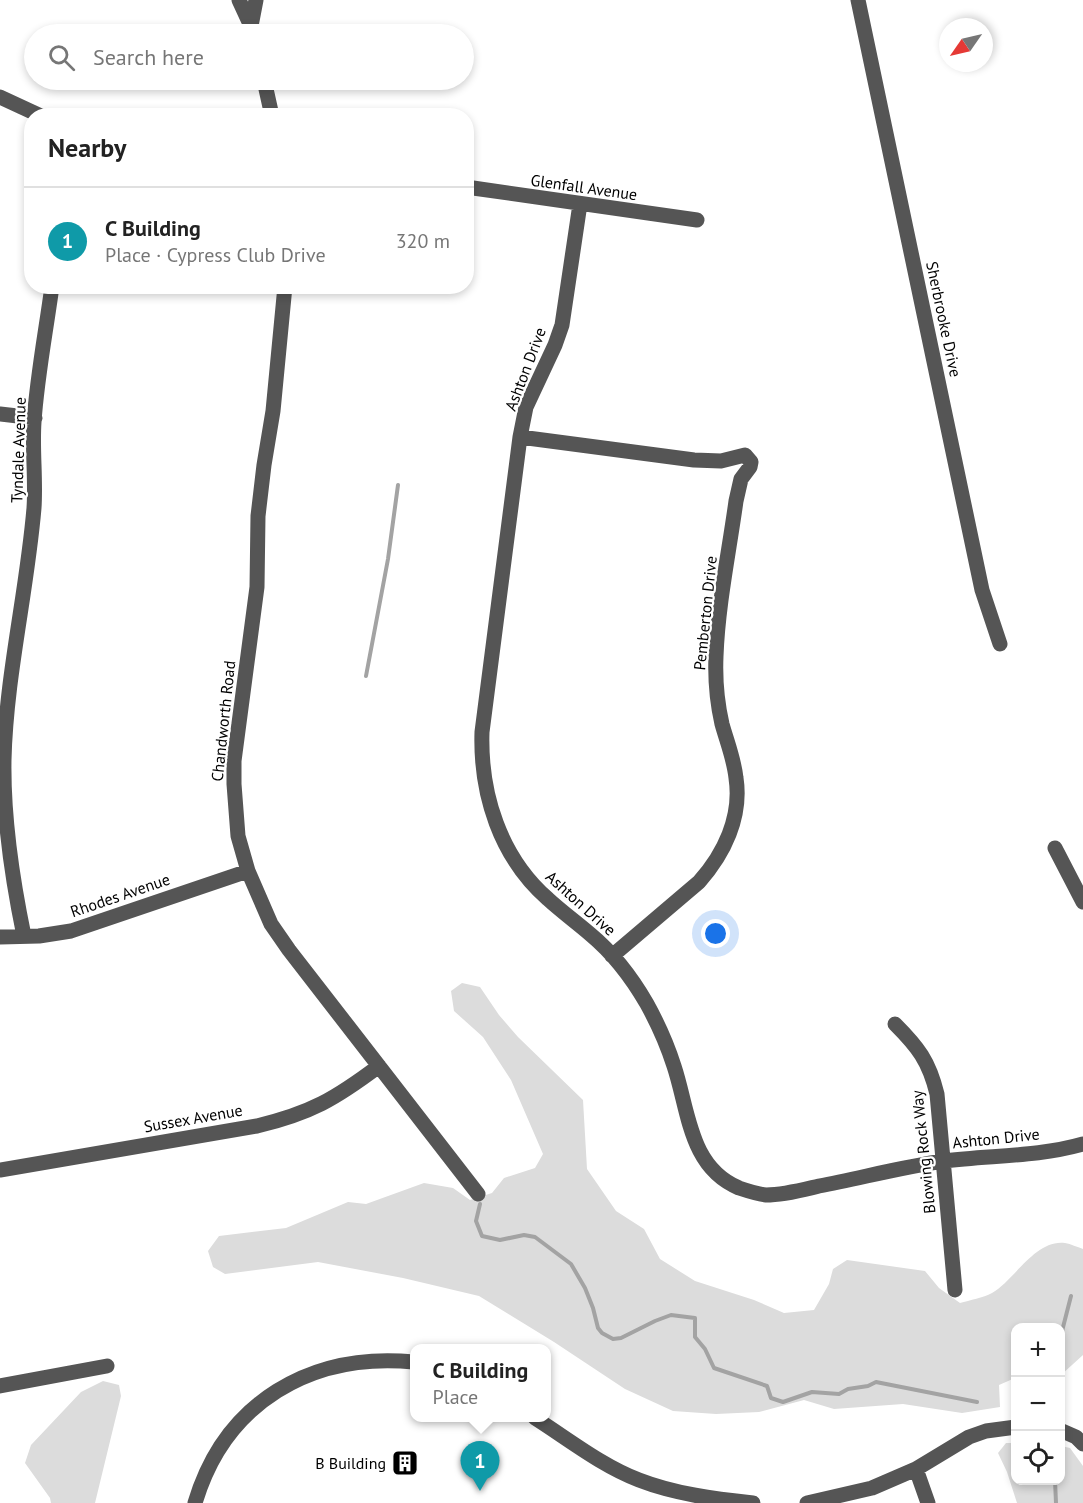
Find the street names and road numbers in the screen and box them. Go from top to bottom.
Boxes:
street label: Glenfall Avenue [529,170,639,204]
street label: Sherbrooke Drive [922,259,966,379]
street label: Ashton Drive [500,325,550,413]
street label: Tyndale Avenue [6,397,30,503]
street label: Pemberton Drive [689,555,721,671]
street label: Chandworth Road [207,659,239,783]
street label: Ashton Drive [542,866,620,940]
street label: Rhodes Avenue [68,869,172,921]
street label: Blowing Rock Way [907,1089,939,1215]
street label: Sussex Avenue [142,1099,244,1137]
street label: Ashton Drive [951,1123,1041,1153]

